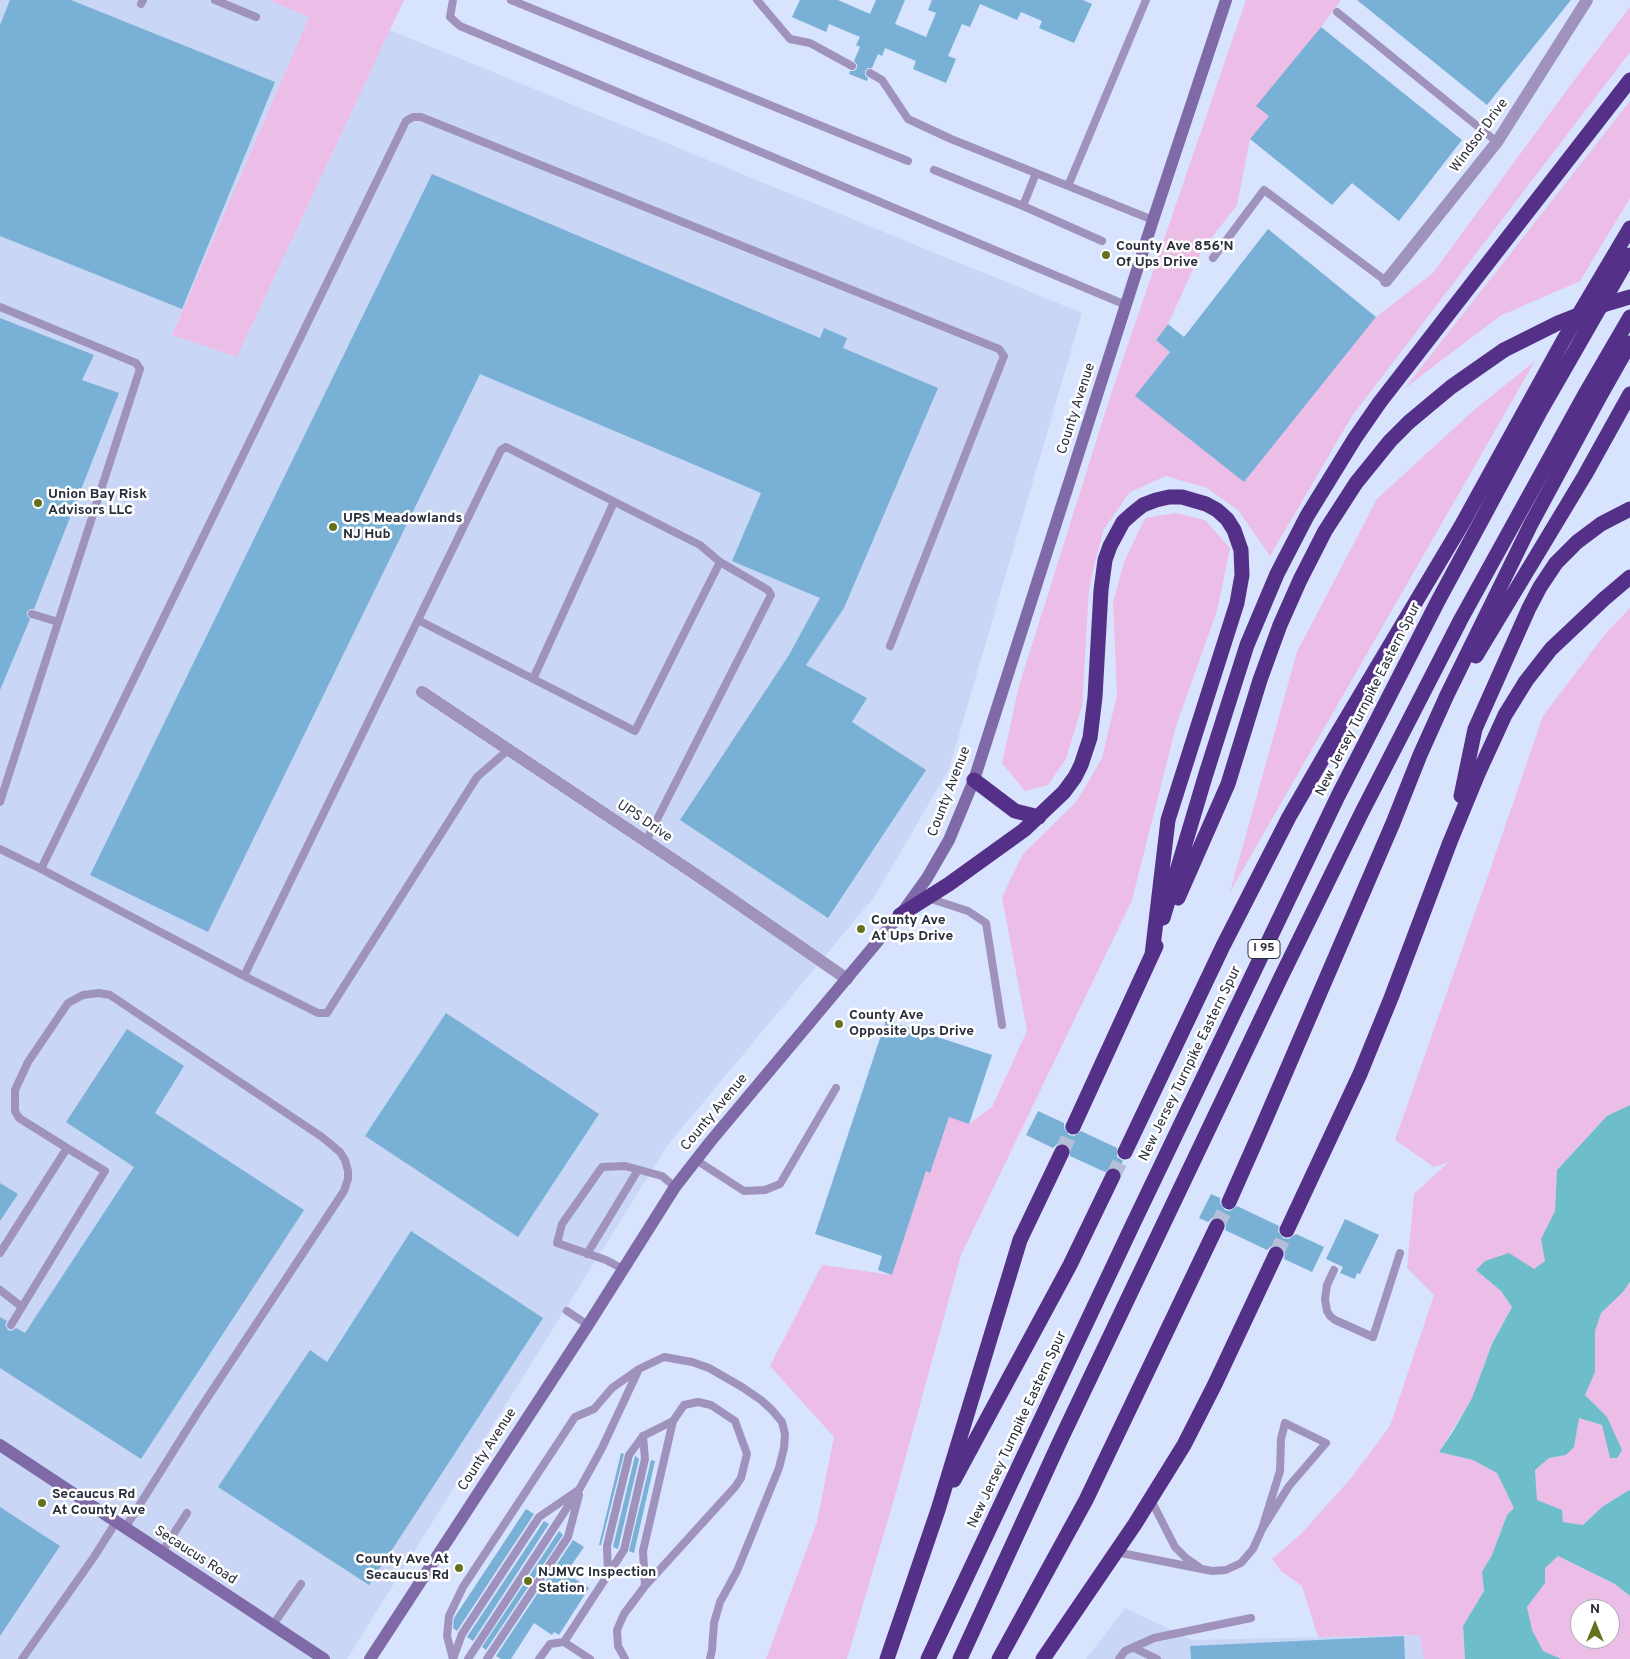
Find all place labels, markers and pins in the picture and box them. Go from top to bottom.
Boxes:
place label: County Ave 856'N Of Ups Drive [1116,239,1234,272]
marker: County Ave 856'N Of Ups Drive [1100,249,1112,261]
place label: Union Bay Risk Advisors LLC [48,487,147,520]
marker: Union Bay Risk Advisors LLC [32,497,44,509]
place label: UPS Meadowlands NJ Hub [343,511,462,544]
marker: UPS Meadowlands NJ Hub [327,521,339,533]
place label: County Ave At Ups Drive [871,913,953,946]
marker: County Ave At Ups Drive [855,923,867,935]
place label: County Ave Opposite Ups Drive [849,1008,974,1040]
marker: County Ave Opposite Ups Drive [833,1018,845,1030]
place label: Secaucus Rd At County Ave [52,1487,145,1520]
marker: Secaucus Rd At County Ave [36,1497,48,1509]
place label: County Ave At Secaucus Rd [356,1552,449,1584]
marker: County Ave At Secaucus Rd [453,1562,465,1574]
place label: NJMVC Inspection Station [538,1565,656,1598]
marker: NJMVC Inspection Station [522,1575,534,1587]

